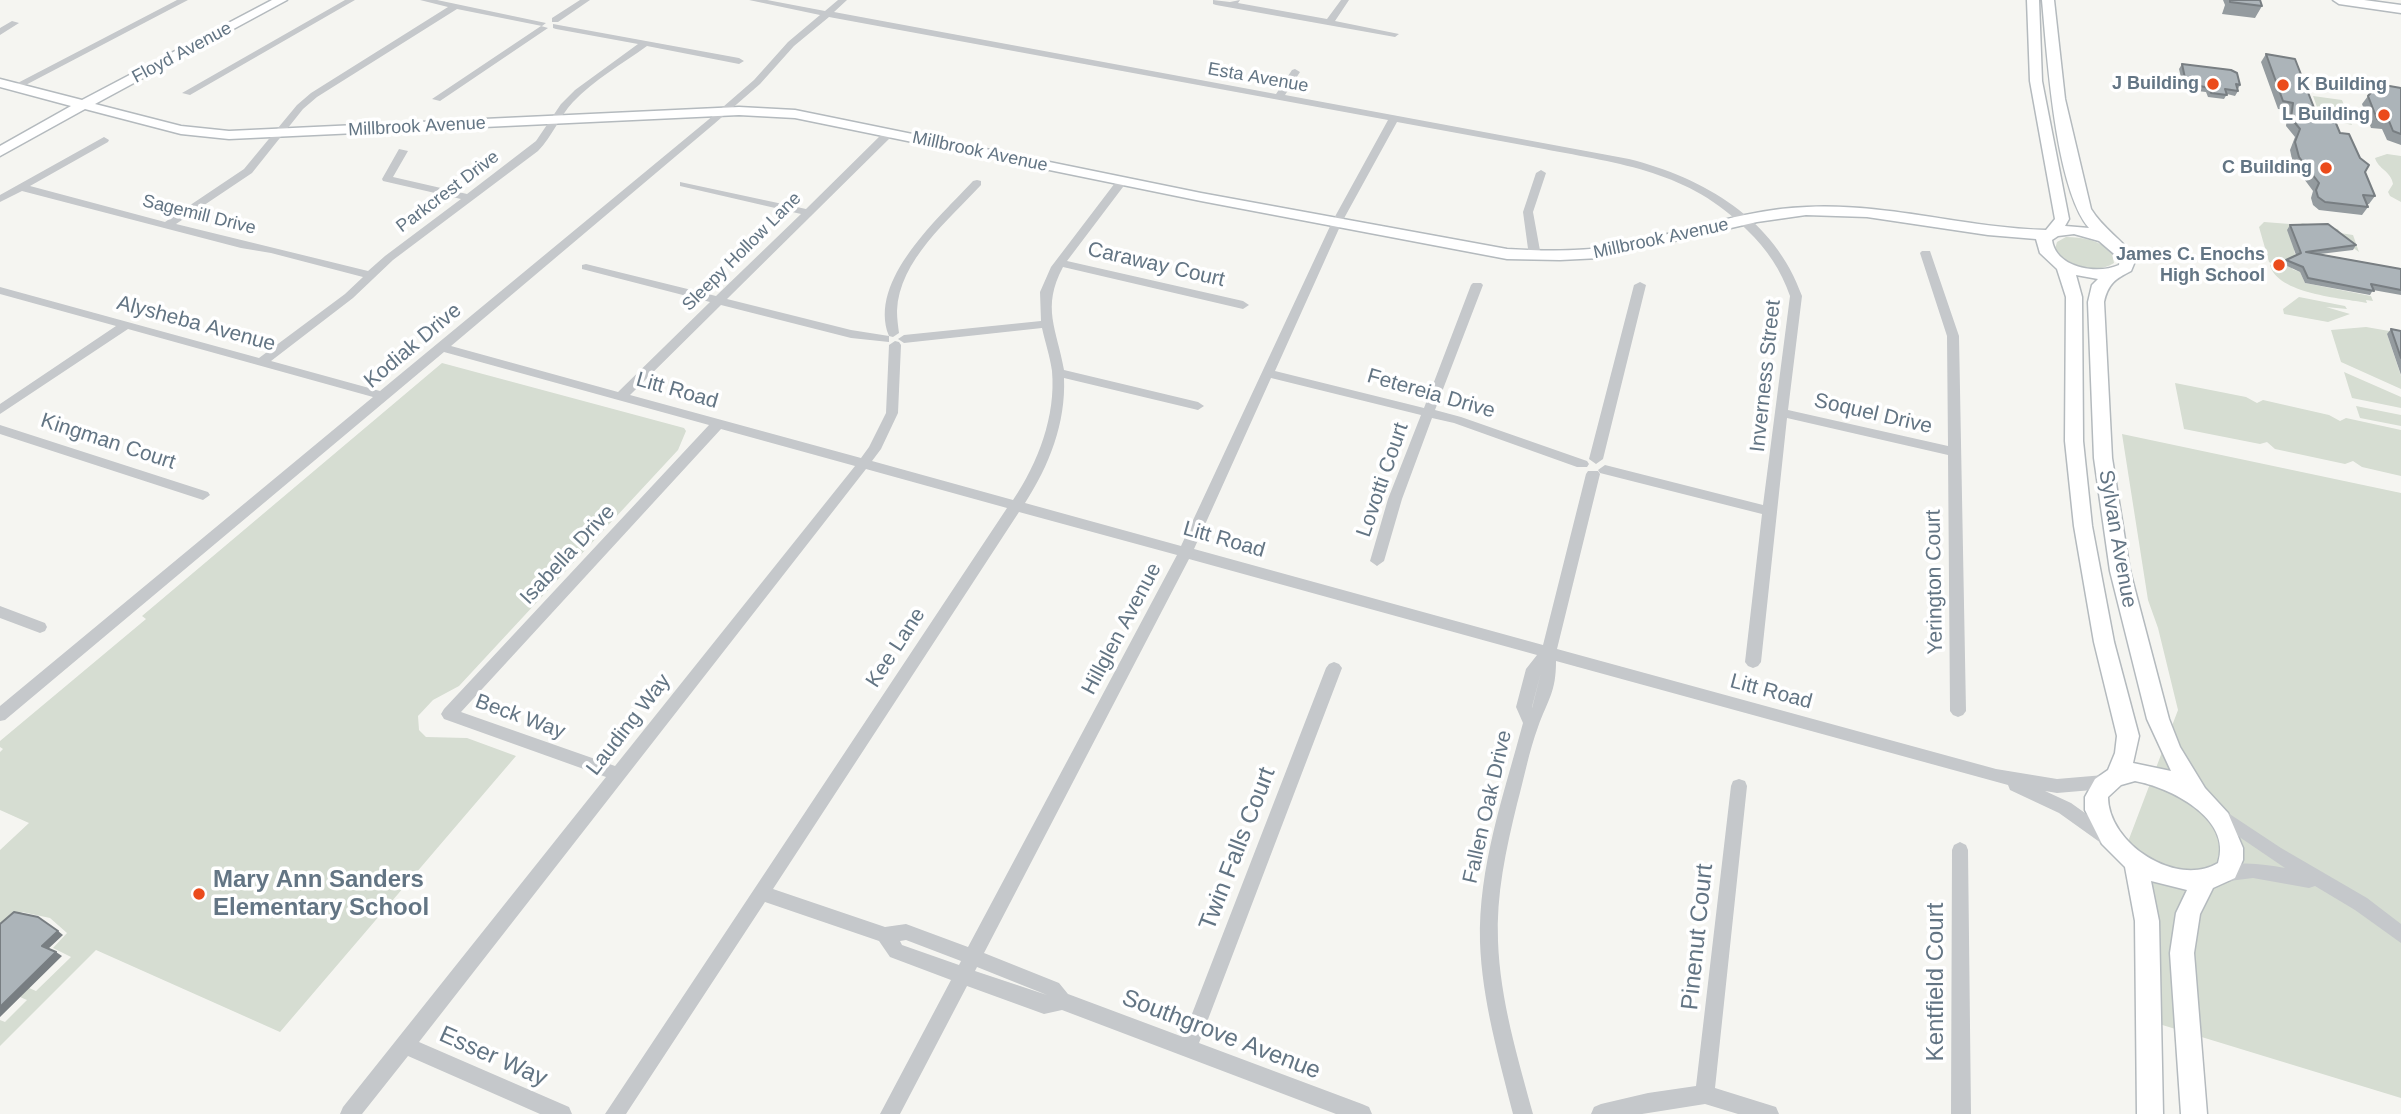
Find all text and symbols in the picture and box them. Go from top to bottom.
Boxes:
street label: Floyd Avenue [128,18,236,88]
street label: Esta Avenue [1206,59,1310,97]
place label: J Building [2112,73,2199,95]
place label: K Building [2297,74,2387,96]
marker: J Building [2205,76,2221,92]
marker: K Building [2275,77,2291,93]
place label: L Building [2282,104,2370,126]
marker: L Building [2376,107,2392,123]
street label: Millbrook Avenue [348,113,486,141]
street label: Millbrook Avenue [910,127,1050,177]
street label: Parkcrest Drive [392,146,504,238]
place label: C Building [2222,157,2312,179]
marker: C Building [2318,160,2334,176]
street label: Sleepy Hollow Lane [678,188,806,316]
street label: Sagemill Drive [140,190,258,240]
street label: Millbrook Avenue [1591,214,1731,264]
street label: Caraway Court [1085,237,1227,293]
place label: James C. Enochs High School [2116,244,2265,286]
marker: James C. Enochs High School [2271,257,2287,273]
street label: Alysheba Avenue [114,291,278,357]
street label: Kodiak Drive [359,298,467,394]
street label: Inverness Street [1745,299,1787,453]
street label: Fetereia Drive [1364,364,1498,424]
street label: Litt Road [633,367,721,415]
street label: Soquel Drive [1812,388,1934,440]
street label: Kingman Court [37,408,179,476]
street label: Lovotti Court [1352,420,1414,540]
street label: Sylvan Avenue [2092,468,2142,610]
street label: Isabella Drive [515,500,621,610]
street label: Yerington Court [1921,509,1949,655]
street label: Litt Road [1180,516,1268,564]
street label: Hillglen Avenue [1077,559,1167,699]
street label: Kee Lane [861,603,931,693]
street label: Lauding Way [582,669,676,781]
street label: Litt Road [1727,669,1815,715]
street label: Beck Way [472,689,568,745]
street label: Fallen Oak Drive [1458,728,1518,886]
street label: Twin Falls Court [1194,764,1282,934]
street label: Pinenut Court [1676,863,1720,1011]
place label: Mary Ann Sanders Elementary School [213,866,429,922]
marker: Mary Ann Sanders Elementary School [191,886,207,902]
street label: Kentfield Court [1922,903,1950,1061]
street label: Southgrove Avenue [1118,984,1324,1086]
street label: Esser Way [435,1020,551,1094]

